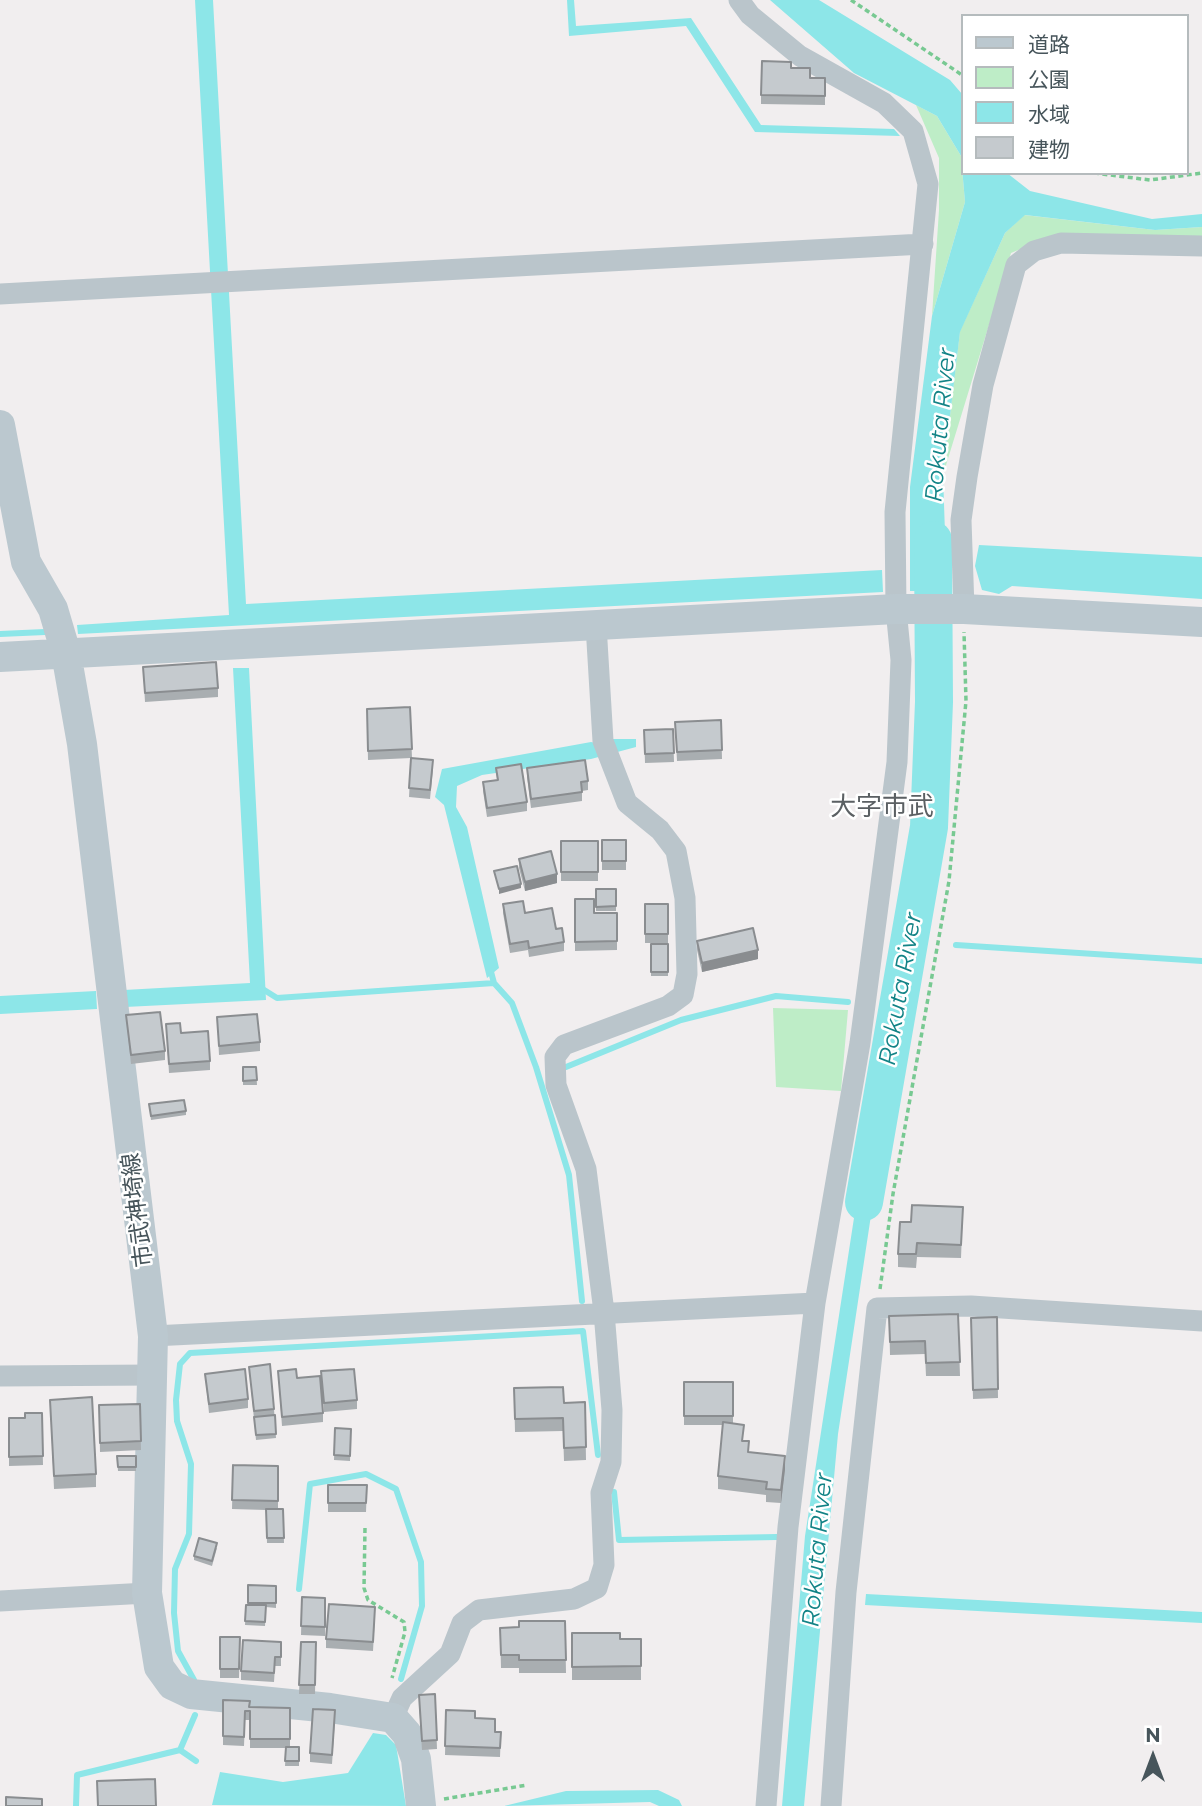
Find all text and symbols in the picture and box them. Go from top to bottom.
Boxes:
legend [960,14,1188,175]
text: 道路 [1028,32,1070,57]
text: 公園 [1028,67,1070,92]
text: 水域 [1028,102,1070,127]
text: 建物 [1028,137,1070,162]
water label: Rokuta River [920,347,962,503]
district label: 大字市武 [830,791,934,823]
water label: Rokuta River [873,910,929,1068]
street label: 市武神埼線 [117,1151,159,1269]
water label: Rokuta River [797,1472,839,1628]
north arrow [1118,1722,1188,1792]
text: N [1145,1724,1161,1747]

